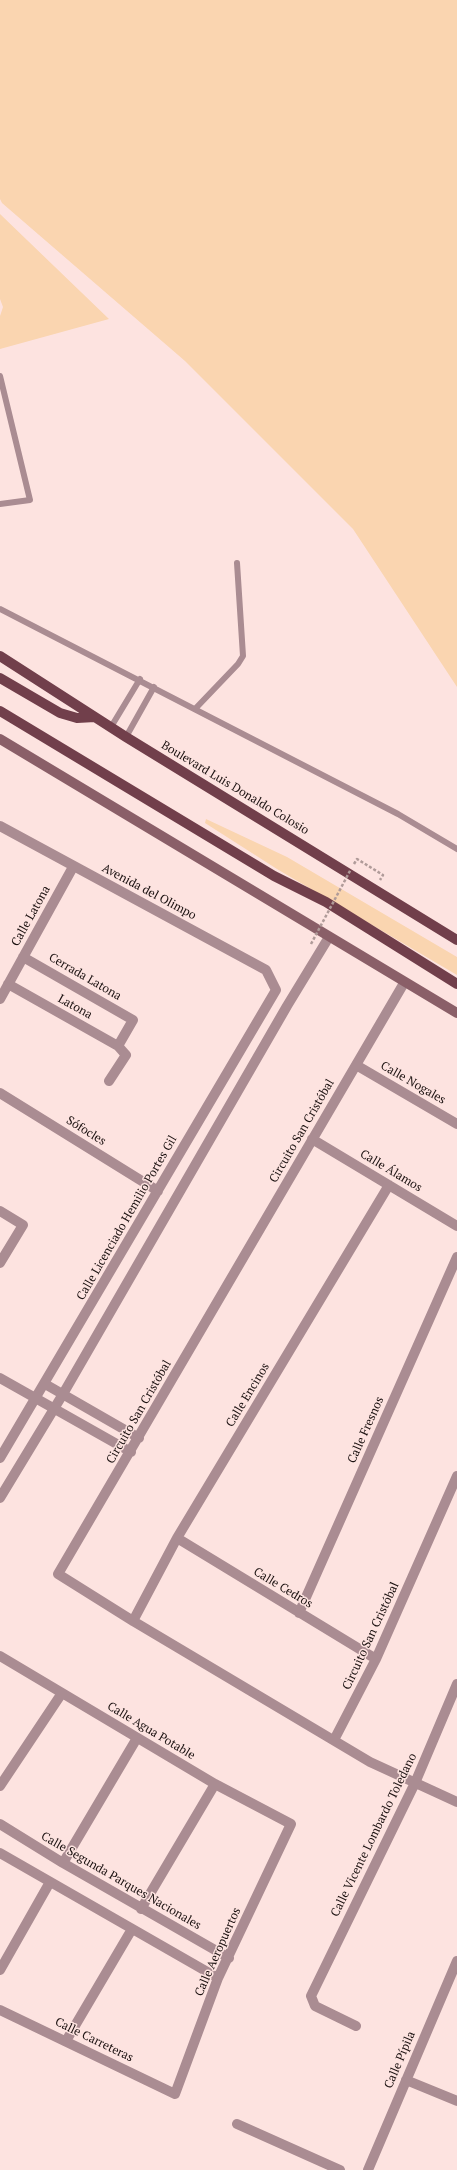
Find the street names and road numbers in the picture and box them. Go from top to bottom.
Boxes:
street label: Boulevard Luis Donaldo Colosio [159,738,311,838]
street label: Avenida del Olimpo [99,861,199,923]
street label: Calle Latona [8,883,54,949]
street label: Cerrada Latona [46,950,124,1004]
street label: Latona [55,992,95,1022]
street label: Calle Nogales [378,1059,448,1107]
street label: Circuito San Cristóbal [267,1077,337,1185]
street label: Sófocles [64,1113,108,1149]
street label: Calle Licenciado Hemilio Portes Gil [74,1133,180,1303]
street label: Calle Álamos [357,1147,425,1195]
street label: Circuito San Cristóbal [104,1358,174,1466]
street label: Calle Encinos [223,1360,273,1430]
street label: Calle Fresnos [345,1395,387,1465]
street label: Calle Cedros [251,1565,315,1611]
street label: Circuito San Cristóbal [340,1580,402,1692]
street label: Calle Agua Potable [104,1699,198,1763]
street label: Calle Vicente Lombardo Toledano [328,1751,420,1919]
street label: Calle Segunda Parques Nacionales [38,1829,204,1933]
street label: Calle Aeropuertos [192,1905,244,1999]
street label: Calle Carreteras [52,2015,136,2065]
street label: Calle Pípila [381,2029,419,2091]

